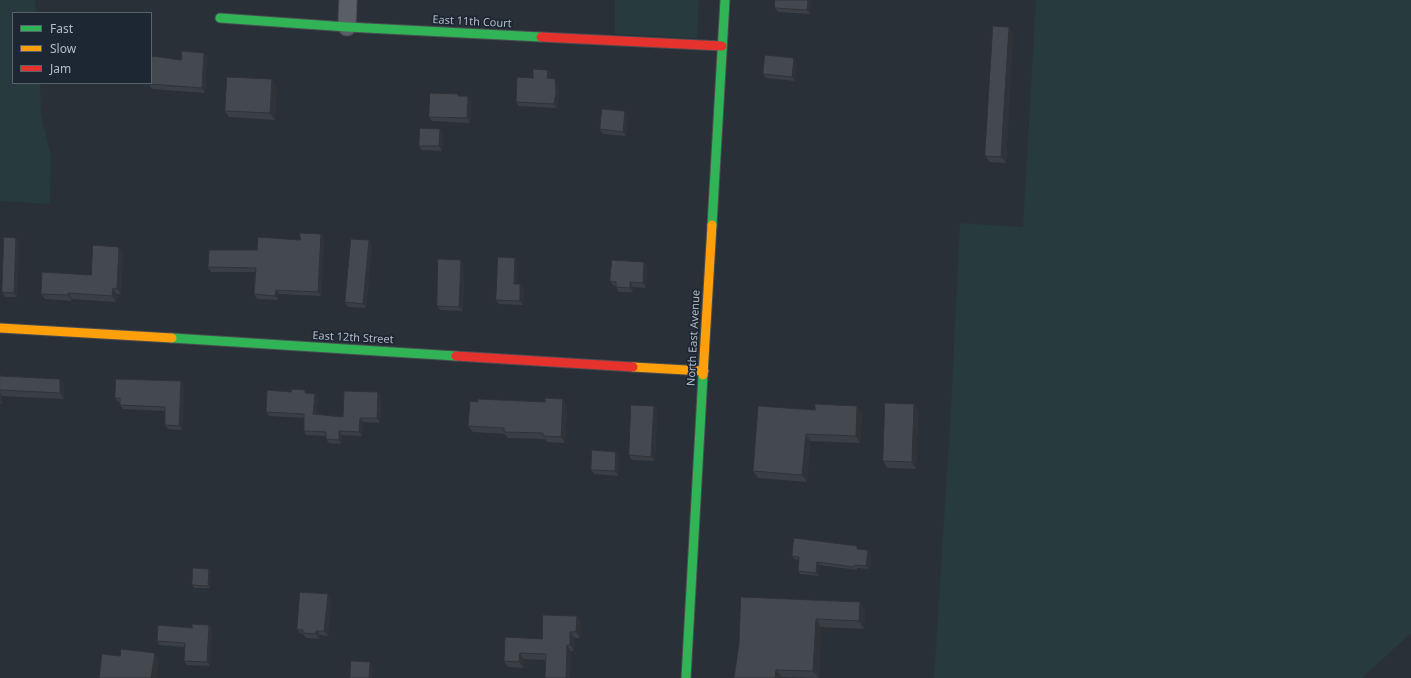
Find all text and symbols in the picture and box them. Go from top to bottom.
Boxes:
legend [12,12,152,84]
street label: East 11th Court [432,13,512,31]
text: Fast [50,20,73,37]
text: Slow [50,40,76,57]
text: Jam [50,60,71,77]
street label: North East Avenue [685,290,703,386]
street label: East 12th Street [312,329,394,347]

